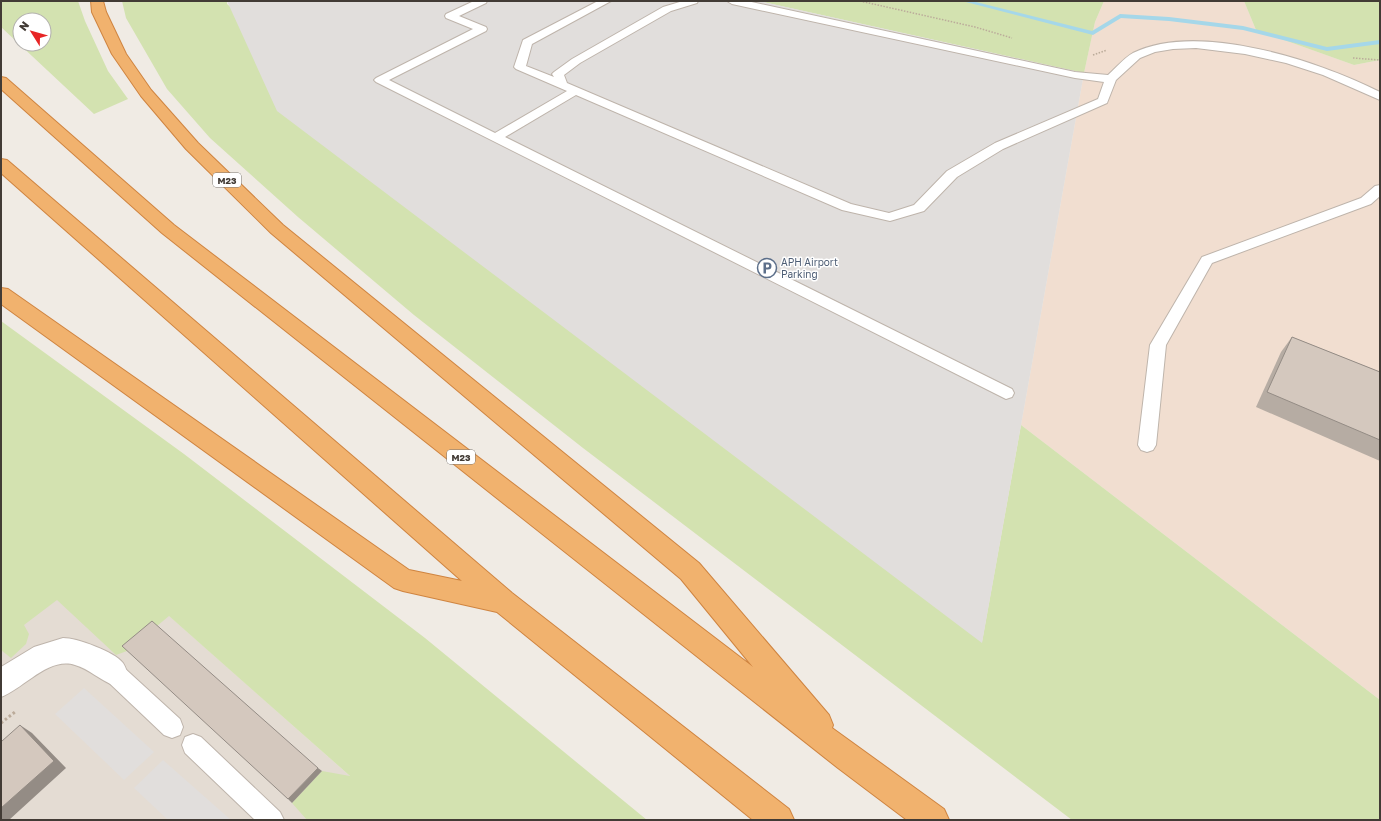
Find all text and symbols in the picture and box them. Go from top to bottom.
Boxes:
north arrow [12,12,52,52]
text: N [16,18,31,33]
road number: M23 [213,173,241,187]
place label: APH Airport Parking [781,256,838,280]
parking icon: APH Airport Parking [756,257,778,279]
road number: M23 [447,450,475,464]

